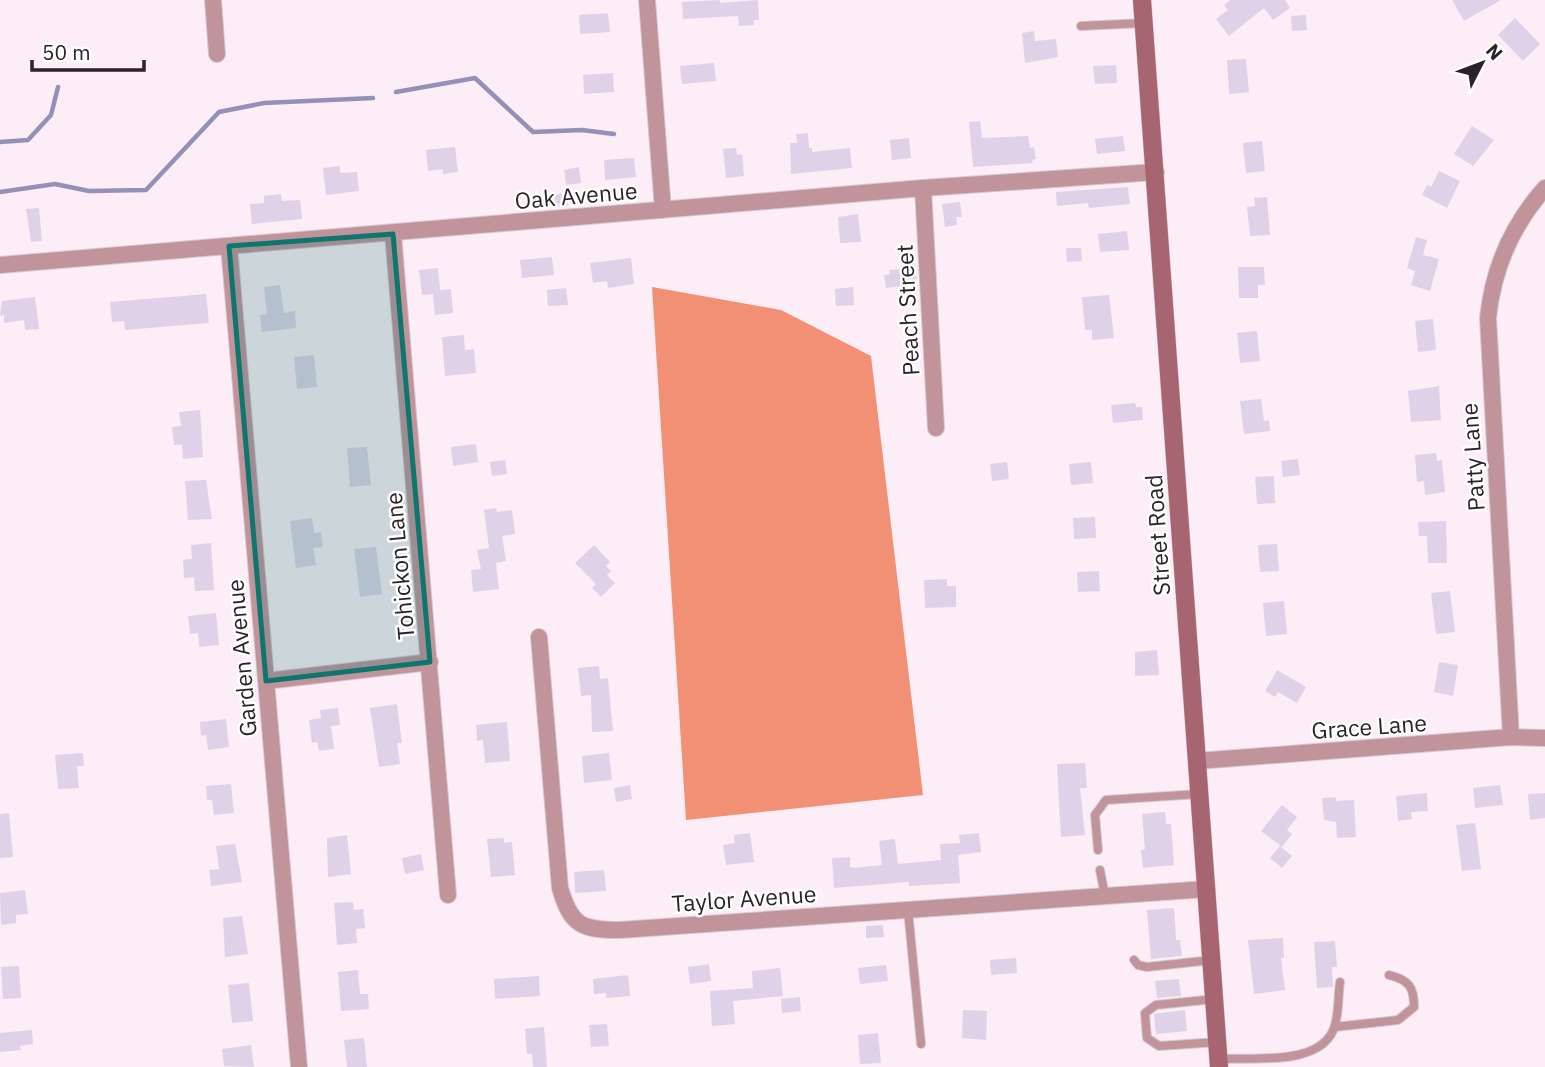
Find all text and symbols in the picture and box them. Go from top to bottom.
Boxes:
scale bar [32,28,144,72]
north arrow [1447,28,1517,98]
text: 50 m [42,38,91,66]
text: N [1481,38,1508,65]
street label: Oak Avenue [513,175,639,215]
street label: Peach Street [889,244,925,376]
street label: Patty Lane [1453,402,1491,512]
street label: Street Road [1138,473,1176,597]
street label: Tohickon Lane [378,491,420,641]
street label: Garden Avenue [219,578,263,738]
street label: Grace Lane [1310,707,1428,745]
street label: Taylor Avenue [671,878,817,918]

